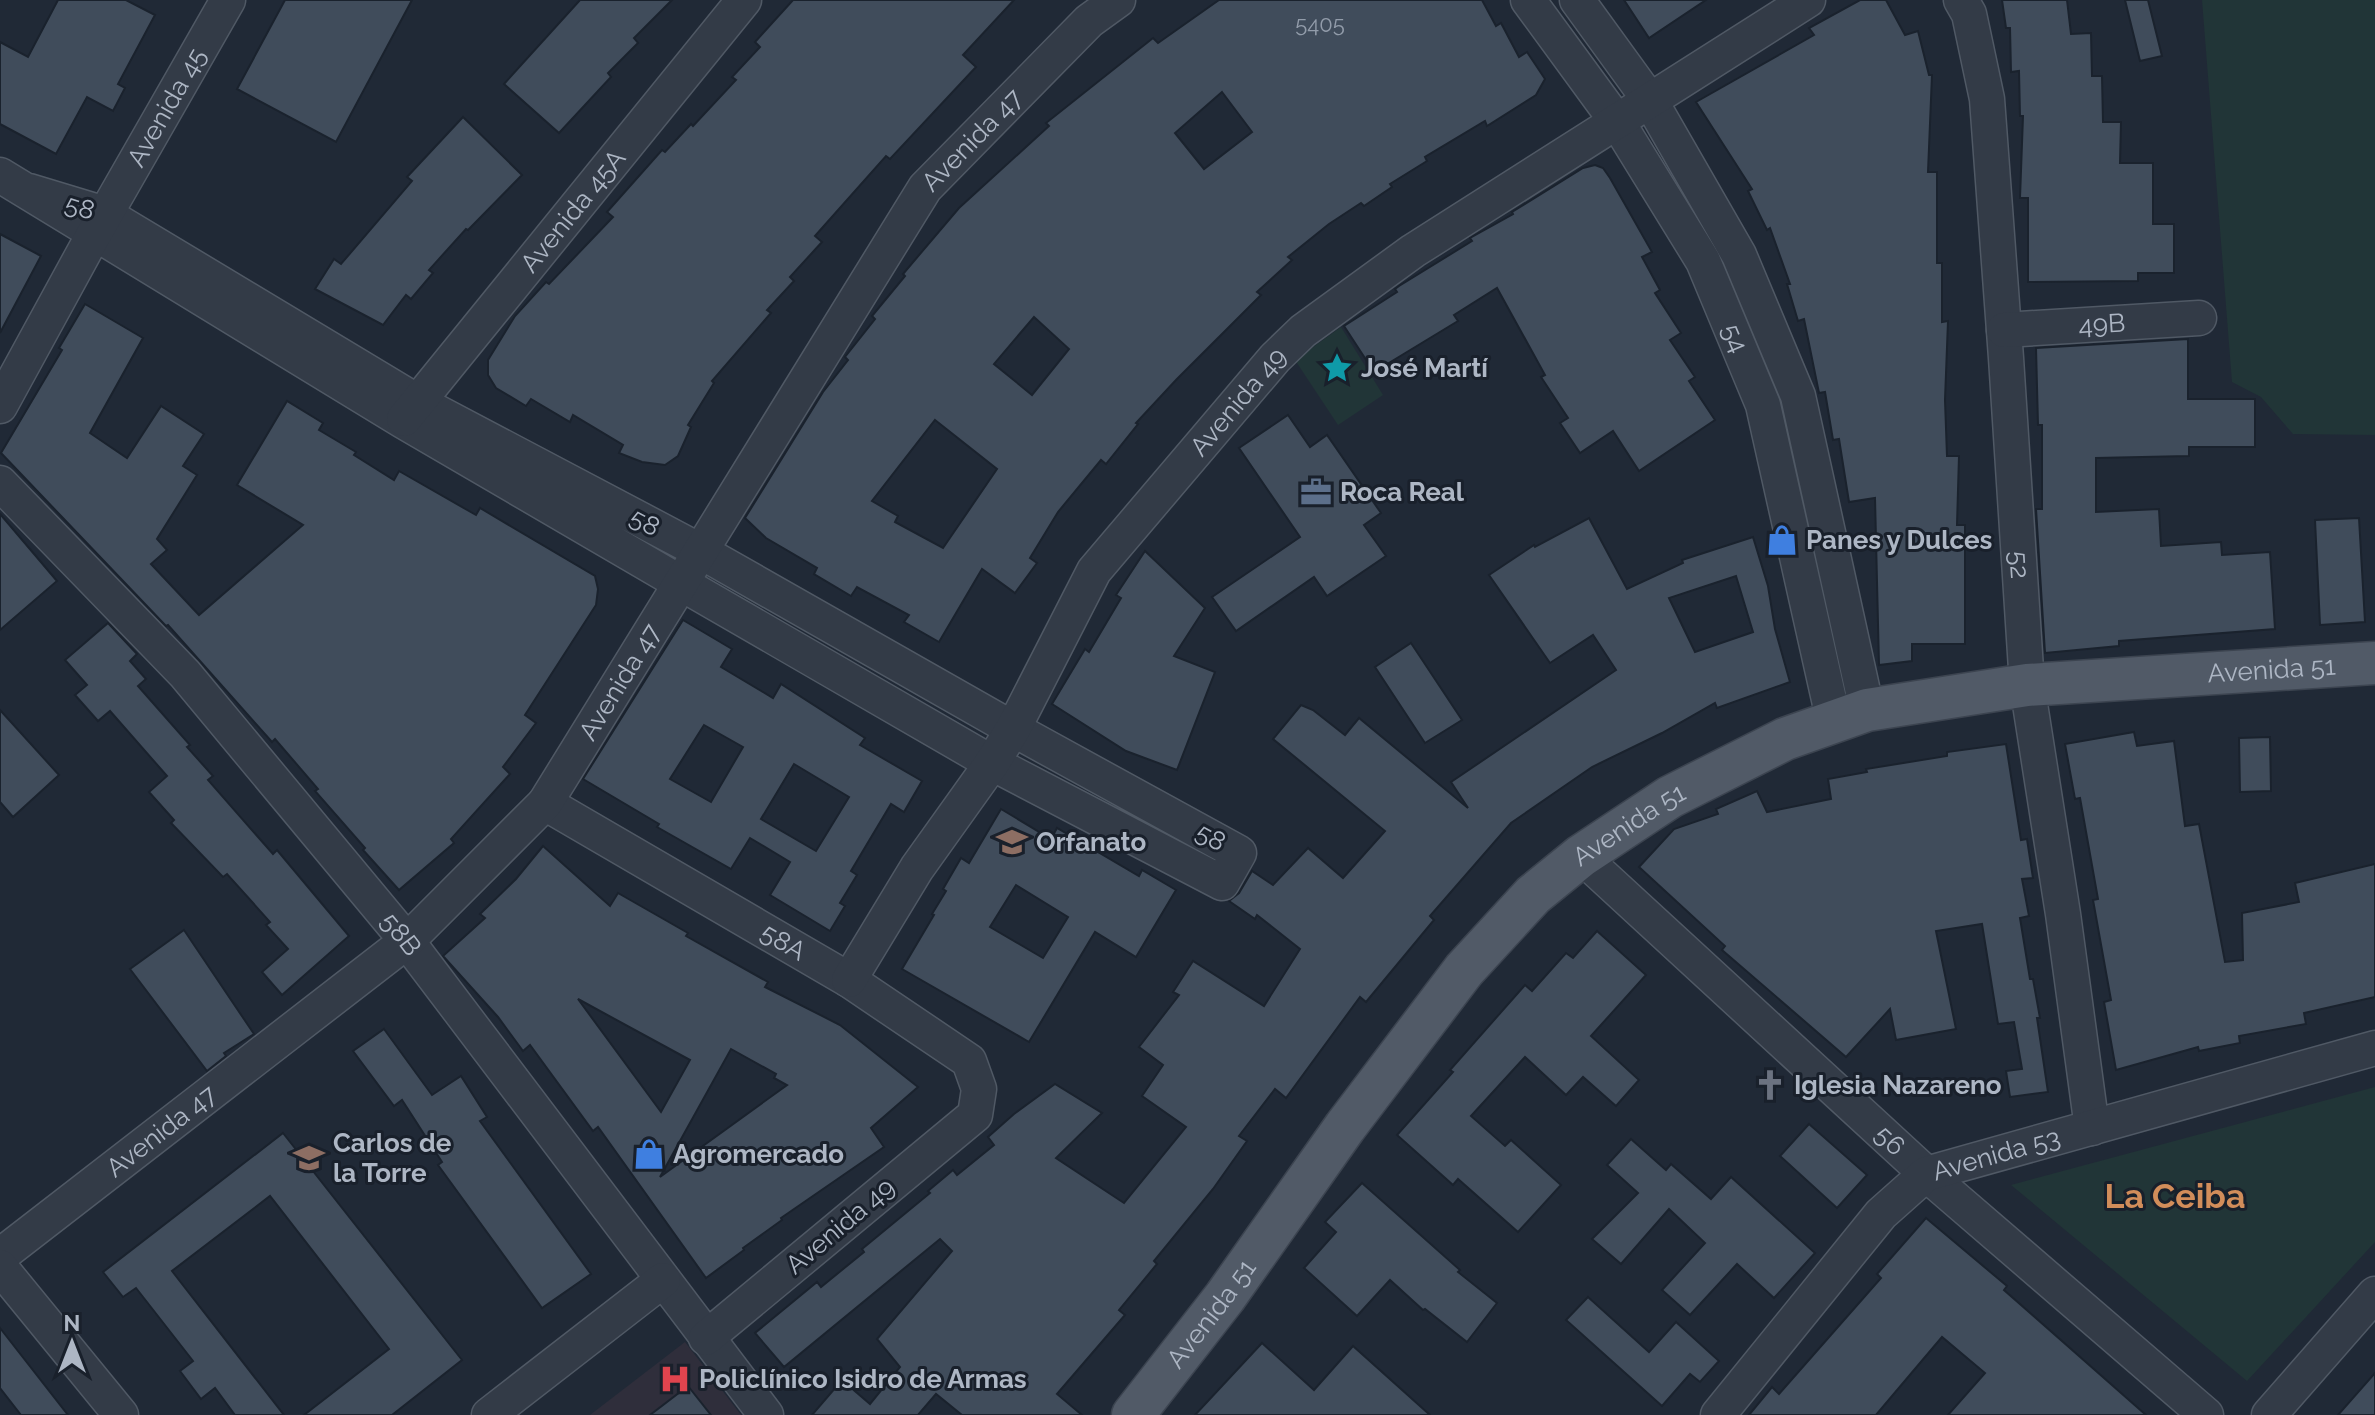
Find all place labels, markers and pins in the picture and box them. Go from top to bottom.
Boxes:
place icon: José Martí [1320,351,1354,385]
place label: José Martí [1361,353,1488,383]
office icon: Roca Real [1299,475,1333,509]
place label: Roca Real [1340,477,1465,507]
shop icon: Panes y Dulces [1765,523,1799,557]
place label: Panes y Dulces [1806,525,1993,555]
school or university icon: Orfanato [995,825,1029,859]
place label: Orfanato [1036,827,1146,857]
church icon: Iglesia Nazareno [1753,1068,1787,1102]
place label: Iglesia Nazareno [1794,1070,2001,1100]
place label: Carlos de la Torre [333,1128,452,1188]
shop icon: Agromercado [632,1137,666,1171]
place label: Agromercado [673,1139,844,1169]
school or university icon: Carlos de la Torre [292,1141,326,1175]
hospital icon: Policlínico Isidro de Armas [658,1362,692,1396]
place label: Policlínico Isidro de Armas [699,1364,1027,1394]

